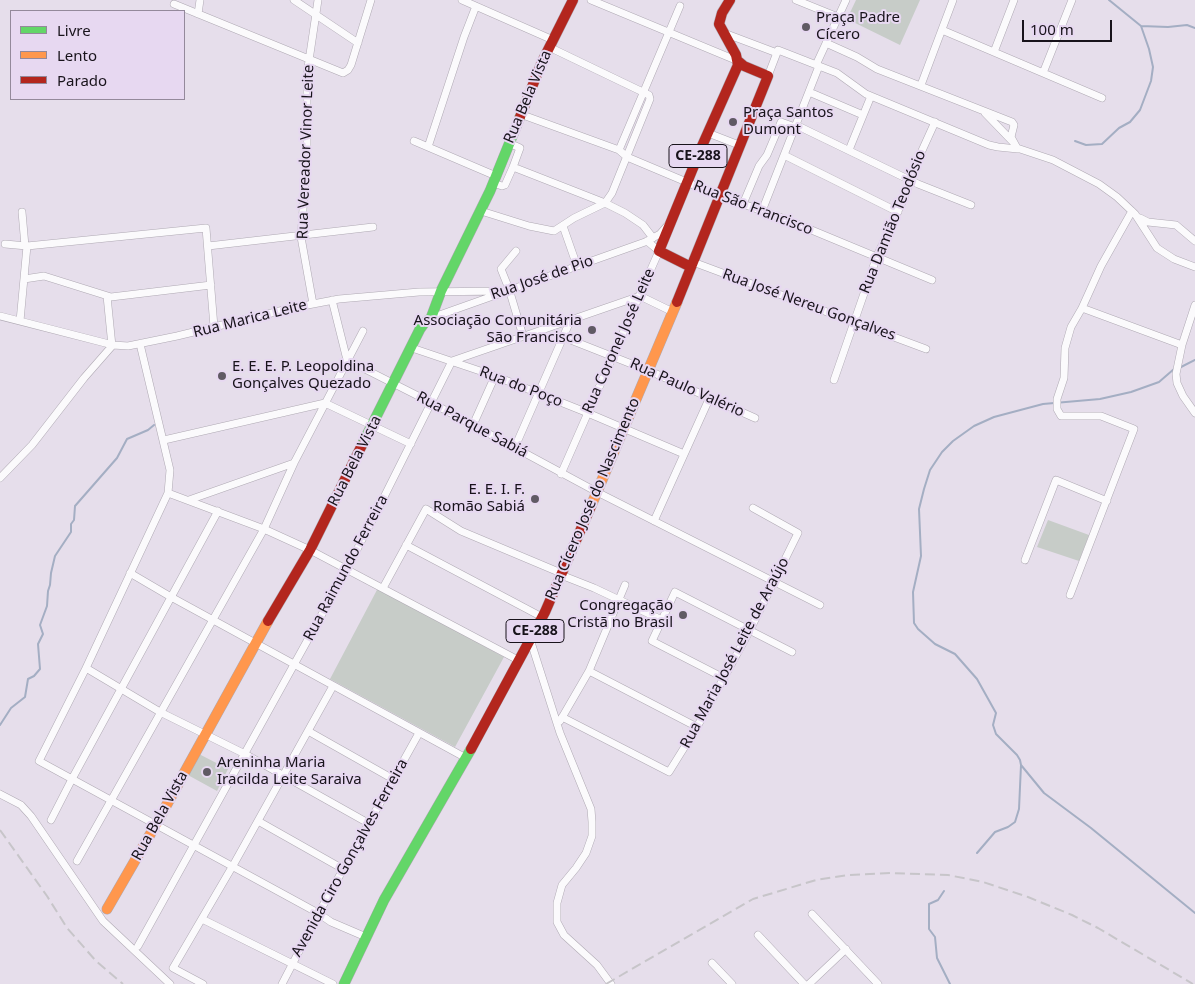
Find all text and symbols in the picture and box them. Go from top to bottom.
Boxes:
place label: Praça Padre Cícero [816,9,900,44]
legend [10,10,185,100]
scale bar [1025,10,1115,42]
text: 100 m [1030,19,1074,39]
text: Livre [57,20,91,40]
marker: Praça Padre Cícero [800,21,812,33]
text: Lento [57,45,97,65]
street label: Rua Bela Vista [500,48,556,146]
street label: Rua Vereador Vinor Leite [294,64,318,240]
text: Parado [57,70,107,90]
place label: Praça Santos Dumont [743,104,833,139]
marker: Praça Santos Dumont [727,116,739,128]
road number: CE-288 [669,144,727,168]
street label: Rua Damião Teodósio [856,148,930,296]
street label: Rua São Francisco [691,177,815,239]
street label: Rua José de Pio [488,252,596,304]
street label: Rua José Nereu Gonçalves [720,265,898,345]
street label: Rua Coronel José Leite [579,266,659,416]
street label: Rua Marica Leite [191,296,309,342]
place label: Associação Comunitária São Francisco [414,312,582,347]
marker: Associação Comunitária São Francisco [586,324,598,336]
street label: Rua Paulo Valério [627,355,747,421]
place label: E. E. E. P. Leopoldina Gonçalves Quezado [232,358,374,393]
street label: Rua do Poço [477,363,565,411]
marker: E. E. E. P. Leopoldina Gonçalves Quezado [216,370,228,382]
street label: Rua Parque Sabiá [413,388,531,462]
street label: Rua Cícero José do Nascimento [542,395,644,603]
street label: Rua Bela Vista [324,413,386,509]
place label: E. E. I. F. Romão Sabiá [433,481,525,516]
street label: Rua Raimundo Ferreira [300,492,392,644]
marker: E. E. I. F. Romão Sabiá [529,493,541,505]
street label: Rua Maria José Leite de Araújo [677,554,793,752]
place label: Congregação Cristã no Brasil [567,597,673,632]
marker: Congregação Cristã no Brasil [677,609,689,621]
road number: CE-288 [506,620,564,642]
place label: Areninha Maria Iracilda Leite Saraiva [217,754,362,789]
street label: Avenida Ciro Gonçalves Ferreira [288,756,412,960]
marker: Areninha Maria Iracilda Leite Saraiva [201,766,213,778]
street label: Rua Bela Vista [128,768,192,864]

